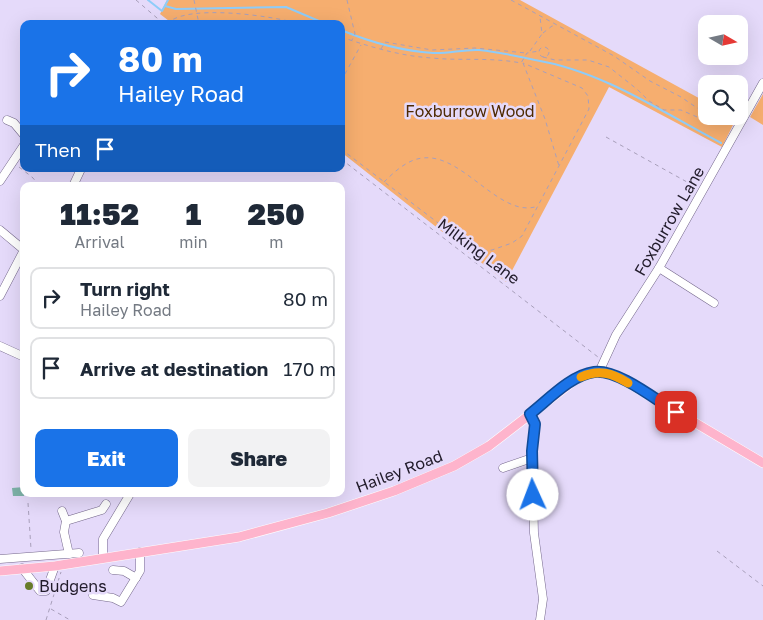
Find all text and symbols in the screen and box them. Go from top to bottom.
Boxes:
north arrow [698,15,748,65]
map controls [698,15,748,125]
text: 80 m [118,38,203,80]
icon: right [35,40,100,105]
button: search [698,75,748,125]
text: Hailey Road [118,80,244,107]
park label: Foxburrow Wood [405,101,535,121]
icon: arrive [91,135,119,163]
text: Then [35,138,81,161]
street label: Foxburrow Lane [630,163,708,279]
text: 11:52 [60,196,139,232]
text: 1 [185,196,201,232]
text: 250 [248,196,305,232]
street label: Milking Lane [434,214,524,288]
text: Arrival [75,232,125,252]
text: min [179,232,208,252]
text: m [269,232,283,252]
text: Turn right [80,277,170,300]
icon: right [37,284,65,312]
text: 80 m [283,287,328,310]
text: Hailey Road [80,300,172,320]
icon: arrive [37,354,65,382]
text: Arrive at destination [80,357,268,380]
text: 170 m [283,357,336,380]
pin [655,391,697,433]
icon: arrive [662,398,690,426]
button: Exit [35,429,178,487]
button: Share [188,429,330,487]
street label: Hailey Road [353,445,445,497]
position arrow [506,468,558,520]
place label: Budgens [39,576,107,596]
marker: Budgens [23,580,35,592]

